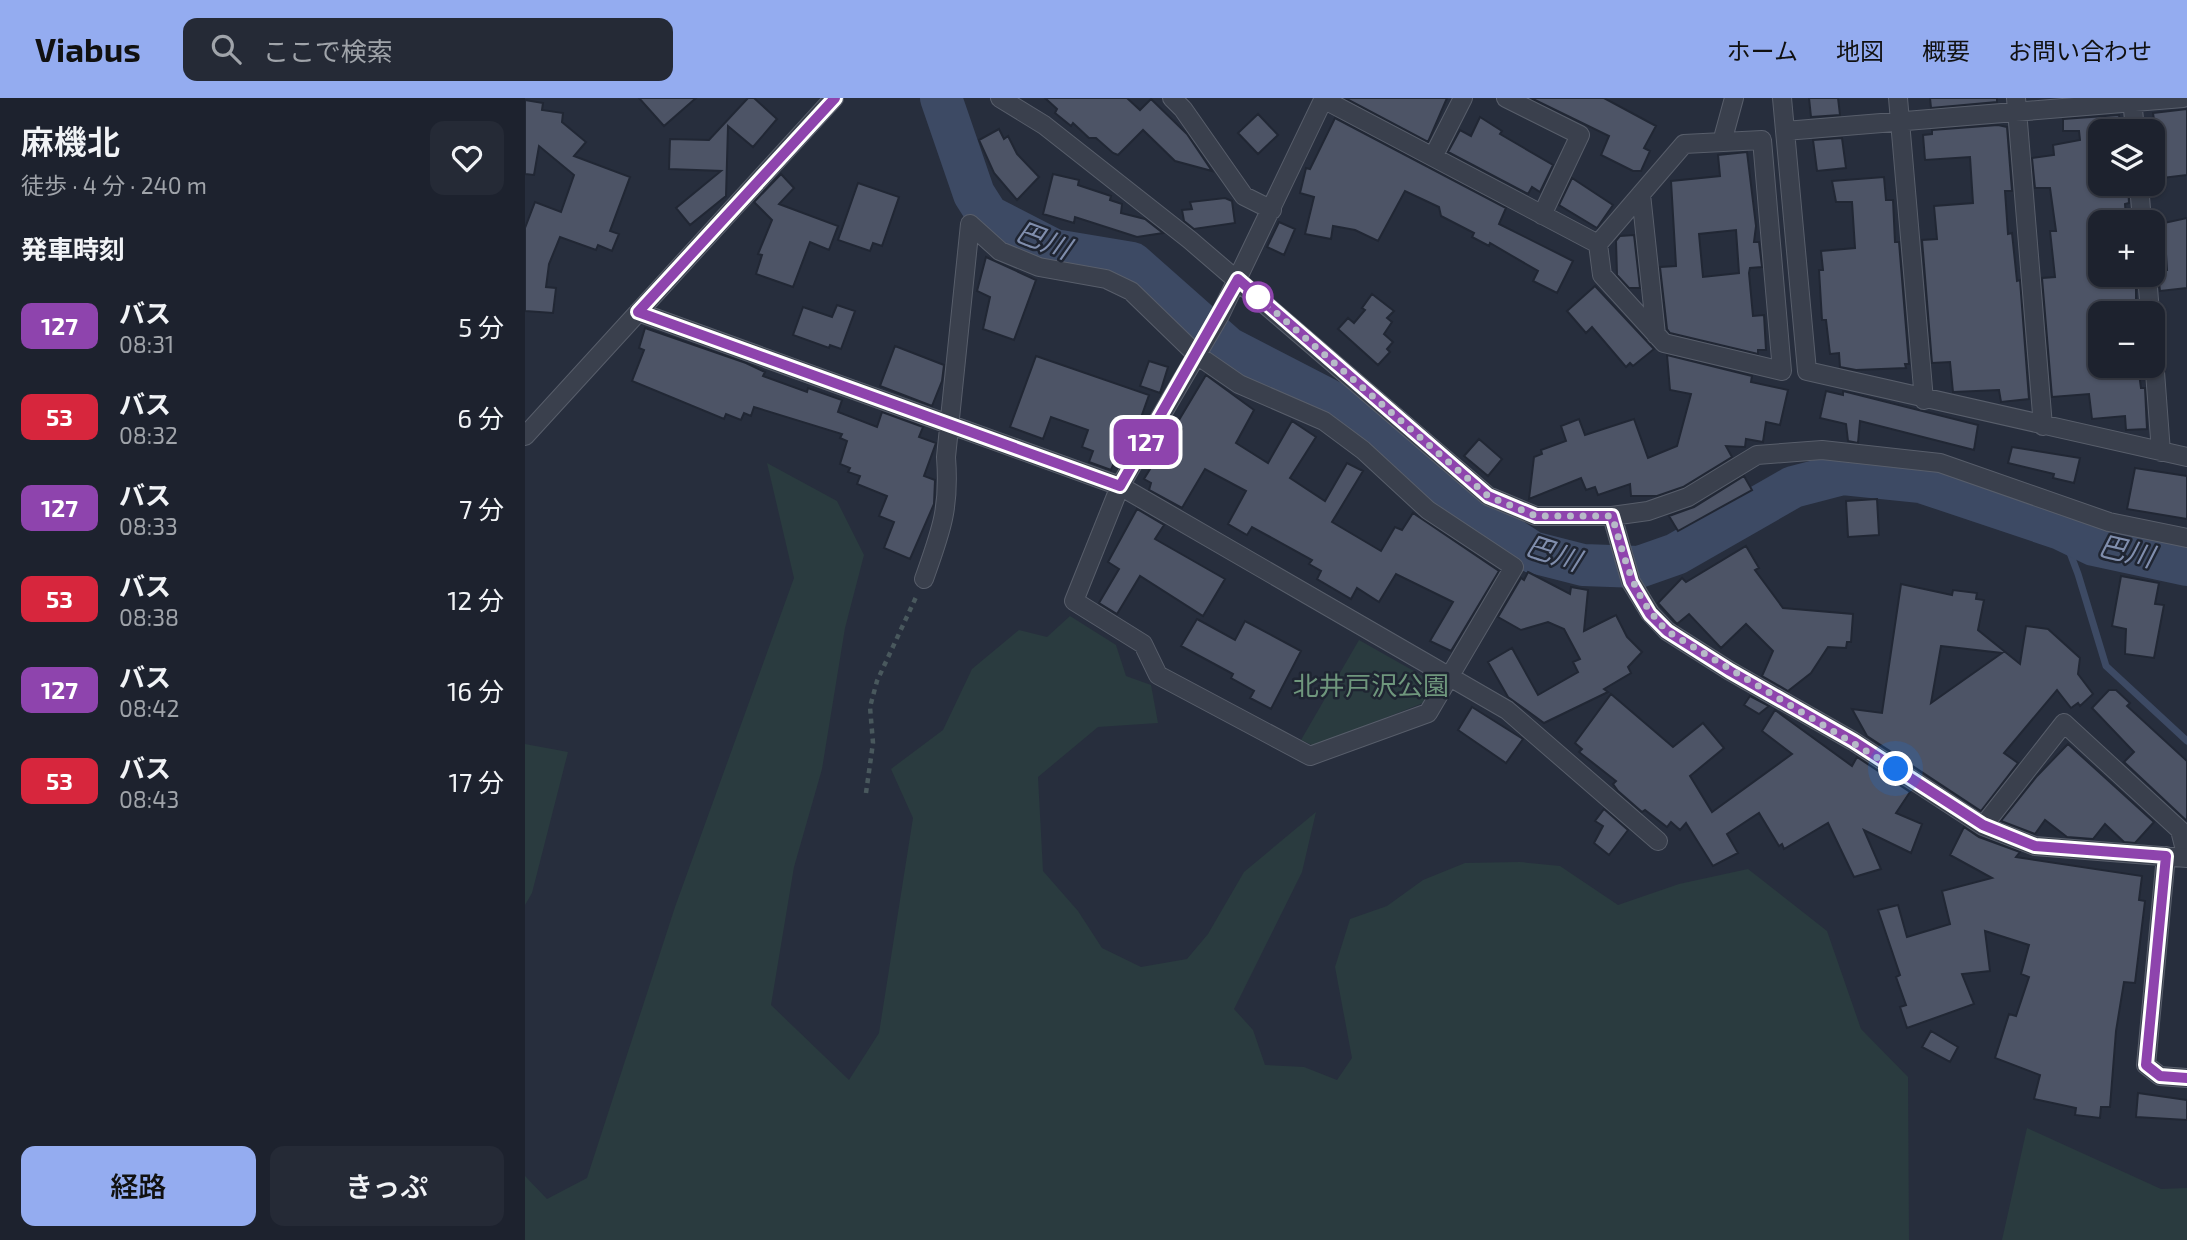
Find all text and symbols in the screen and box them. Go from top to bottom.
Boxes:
search box [183,18,673,81]
text: Viabus [35,29,141,69]
icon: search [207,30,245,68]
text: ここで検索 [263,35,393,66]
text: ホーム [1727,36,1798,65]
text: 地図 [1836,36,1884,65]
text: 概要 [1922,36,1970,65]
text: お問い合わせ [2008,36,2152,65]
map controls [2088,119,2165,378]
button: layers [2088,119,2165,196]
text: 麻機北 [21,121,120,161]
button: heart [430,121,504,195]
text: 徒歩 · 4 分 · 240 m [21,171,207,199]
button: + [2088,210,2165,287]
water label: 巴川 [1011,213,1078,266]
text: 発車時刻 [21,233,125,264]
unlabelled marker [1243,282,1273,312]
text: バス [119,297,171,328]
button: − [2088,301,2165,378]
text: 127 [41,311,78,340]
text: 5 分 [458,311,504,342]
text: 08:31 [119,330,174,358]
text: バス [119,388,171,419]
text: 53 [46,402,73,431]
text: 6 分 [457,402,504,433]
line badge: 127 [1106,419,1186,465]
text: 08:32 [119,421,178,449]
text: 127 [1128,427,1164,456]
text: バス [119,479,171,510]
text: 127 [41,493,78,522]
text: 7 分 [459,493,504,524]
text: 08:33 [119,512,178,540]
water label: 巴川 [1521,527,1588,578]
water label: 巴川 [2095,527,2160,574]
text: バス [119,570,171,601]
text: 53 [46,584,73,613]
text: 12 分 [447,584,504,615]
text: 08:38 [119,603,179,631]
text: バス [119,661,171,692]
park label: 北井戸沢公園 [1293,669,1449,700]
text: 127 [41,675,78,704]
text: 16 分 [447,675,504,706]
text: 08:42 [119,694,179,722]
your location [1878,751,1913,786]
text: バス [119,752,171,783]
text: 53 [46,766,73,795]
text: 17 分 [449,766,504,797]
text: 08:43 [119,785,179,813]
button: 経路 [21,1146,256,1226]
button: きっぷ [270,1146,504,1226]

